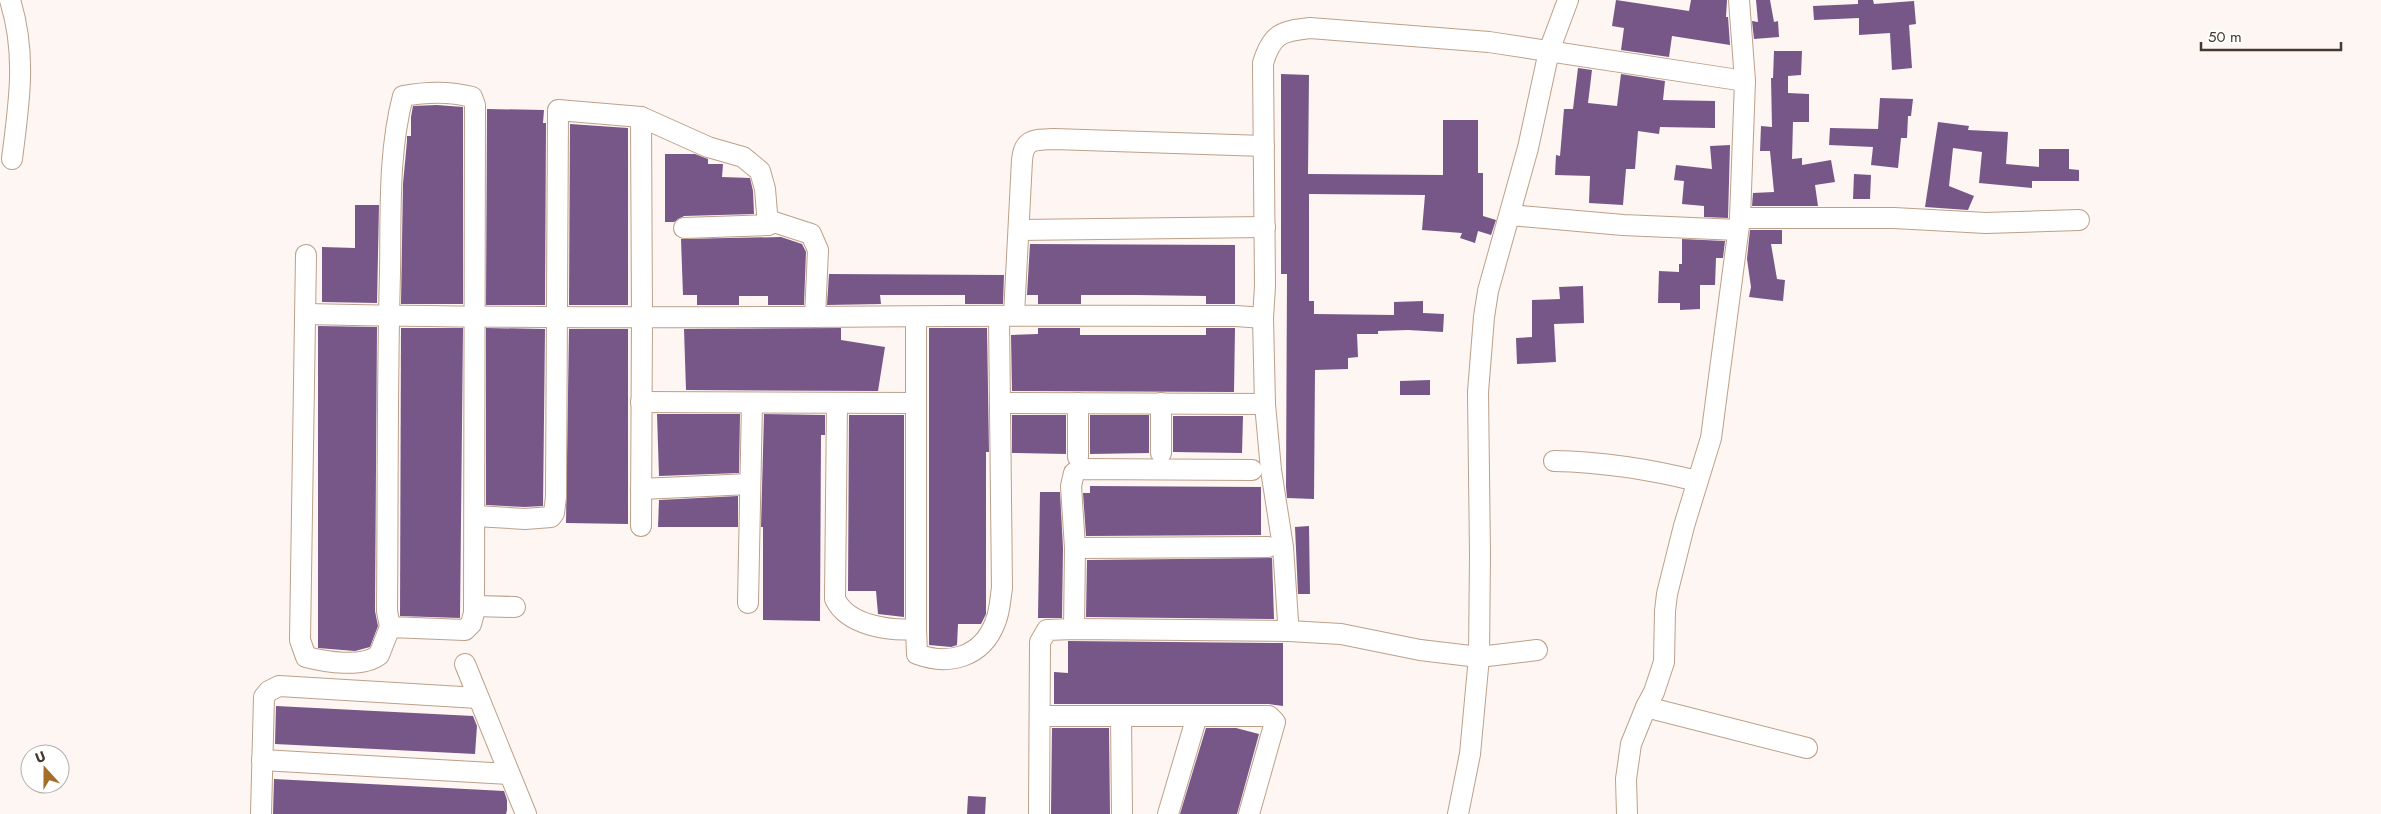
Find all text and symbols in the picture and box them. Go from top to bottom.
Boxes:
scale bar [2201,20,2341,52]
text: 50 m [2208,26,2242,48]
north arrow [20,744,70,794]
text: U [32,746,49,768]

